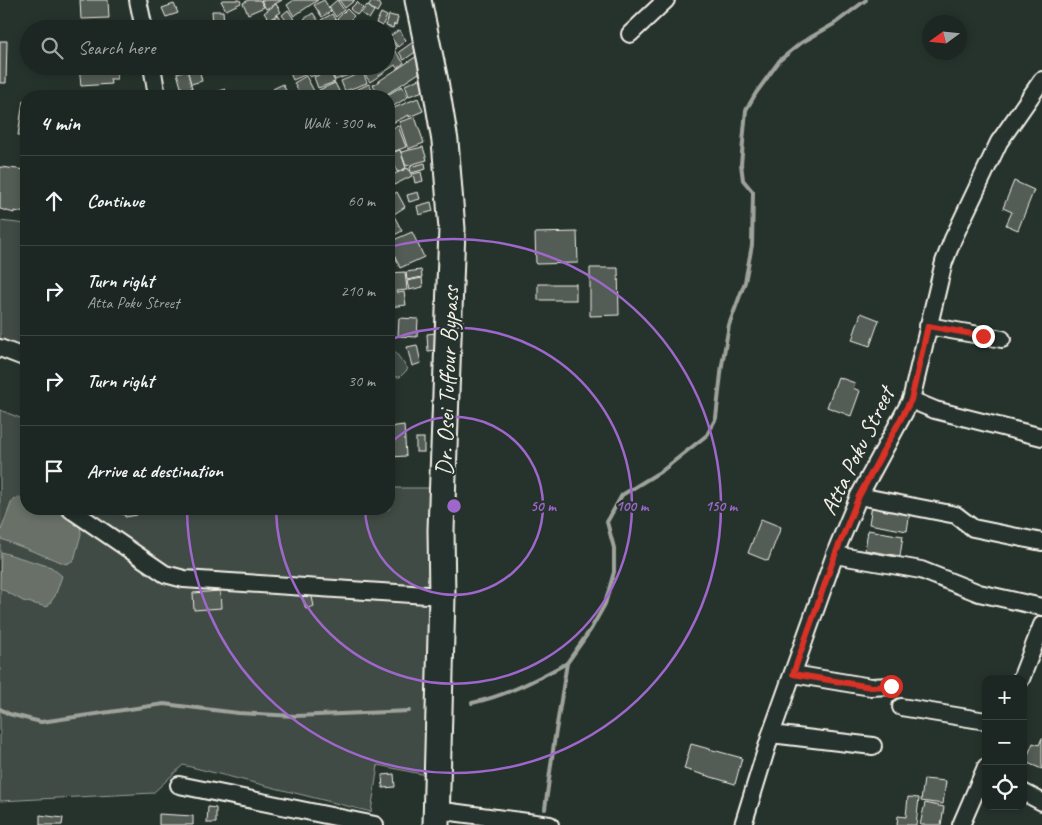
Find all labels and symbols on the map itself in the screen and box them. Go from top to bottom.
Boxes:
north arrow [922,15,967,60]
street label: Dr. Osei Tuffour Bypass [429,284,465,476]
route end [972,325,995,348]
street label: Atta Poku Street [813,380,902,520]
centre of rings [445,497,463,515]
text: 50 m [530,497,557,516]
text: 100 m [616,497,650,516]
text: 150 m [705,497,739,516]
route start [880,675,903,698]

